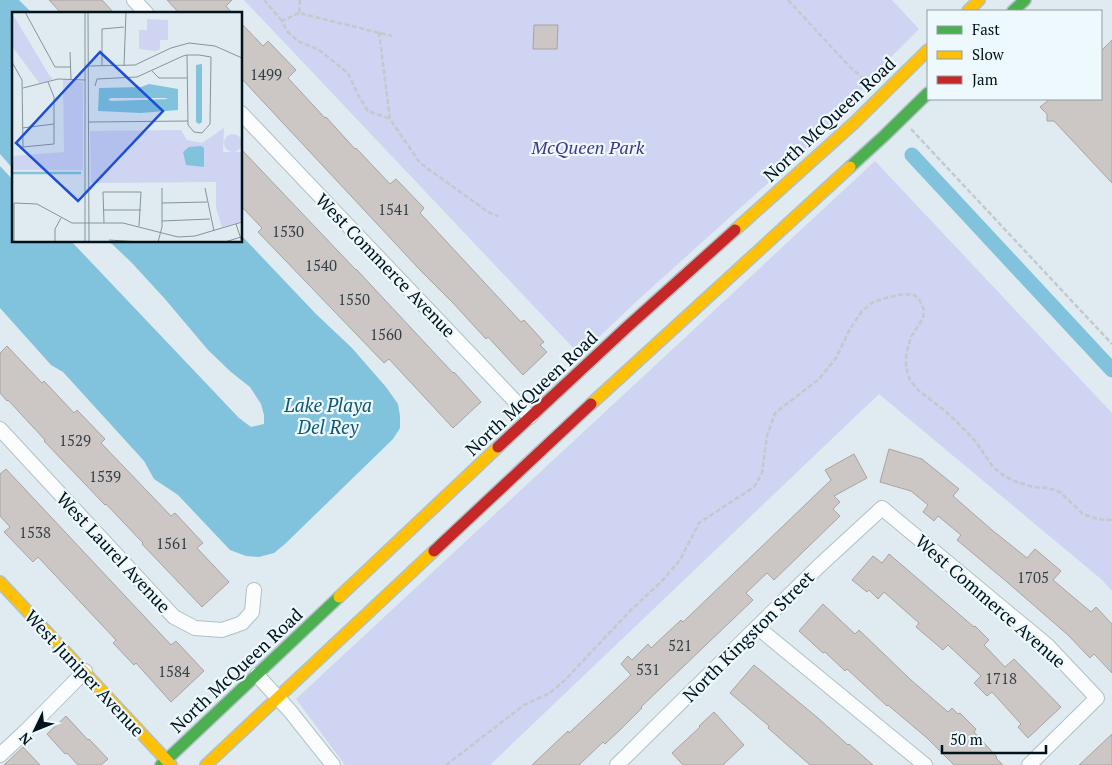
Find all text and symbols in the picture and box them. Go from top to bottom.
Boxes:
legend [927,10,1102,100]
inset map [12,12,242,242]
text: Fast [972,19,1000,39]
text: Slow [972,44,1005,64]
street label: North McQueen Road [758,51,900,187]
house number: 1499 [250,64,282,84]
text: Jam [972,69,998,89]
park label: McQueen Park [531,135,645,159]
street label: West Commerce Avenue [311,188,461,342]
house number: 1541 [378,199,410,219]
house number: 1530 [272,221,304,241]
house number: 1540 [305,255,337,275]
house number: 1550 [338,289,370,309]
house number: 1560 [370,324,402,344]
street label: North McQueen Road [460,325,602,461]
water label: Lake Playa Del Rey [283,392,372,439]
house number: 1529 [59,430,91,450]
house number: 1539 [89,466,121,486]
street label: West Laurel Avenue [52,486,176,618]
house number: 1538 [19,522,51,542]
street label: West Commerce Avenue [911,529,1071,673]
house number: 1561 [156,533,188,553]
street label: North Kingston Street [677,565,819,707]
house number: 1705 [1017,567,1049,587]
street label: North McQueen Road [165,602,307,738]
street label: West Juniper Avenue [20,604,150,742]
house number: 521 [668,635,692,655]
house number: 531 [636,659,660,679]
house number: 1584 [158,661,190,681]
house number: 1718 [985,668,1017,688]
north arrow [10,705,60,755]
scale bar [942,722,1046,754]
text: N [14,729,36,750]
text: 50 m [950,729,983,749]

